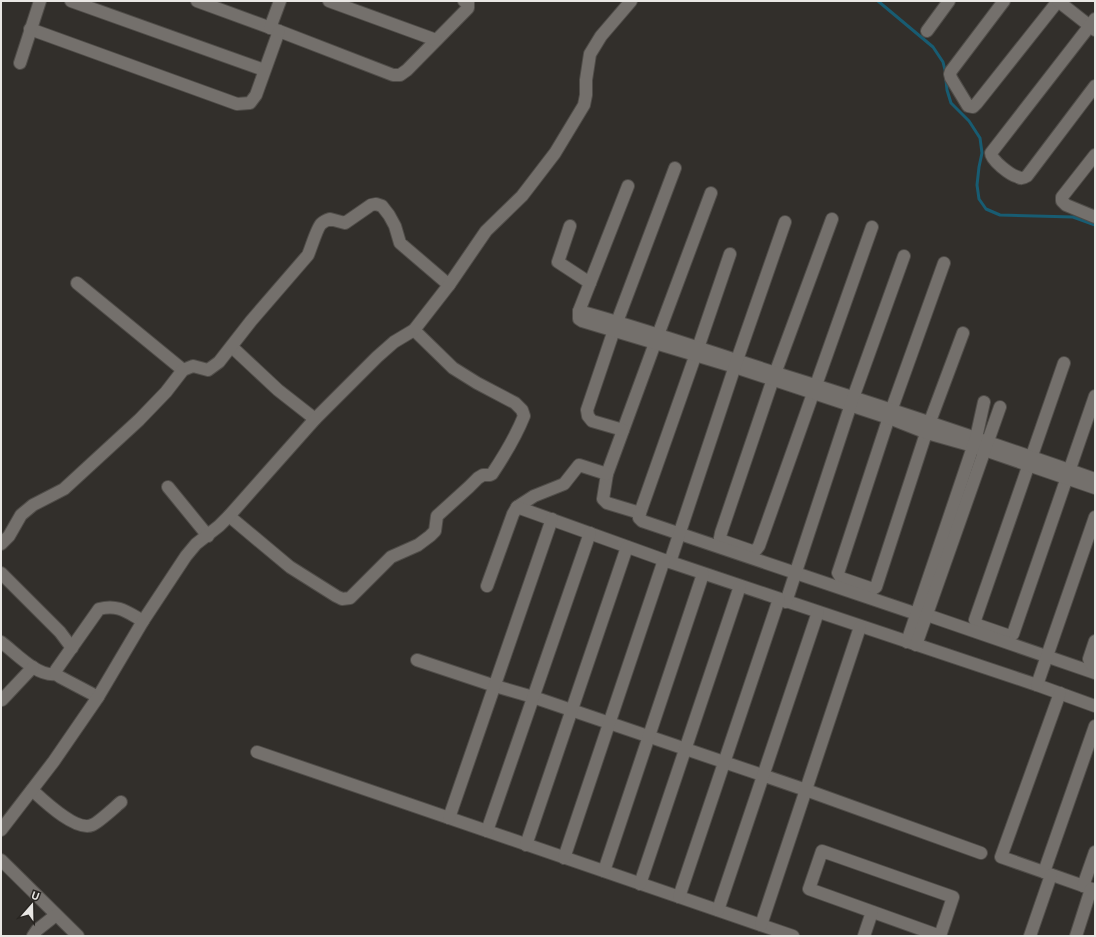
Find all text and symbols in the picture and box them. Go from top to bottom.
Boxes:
north arrow [12,885,52,925]
text: U [30,889,41,903]

